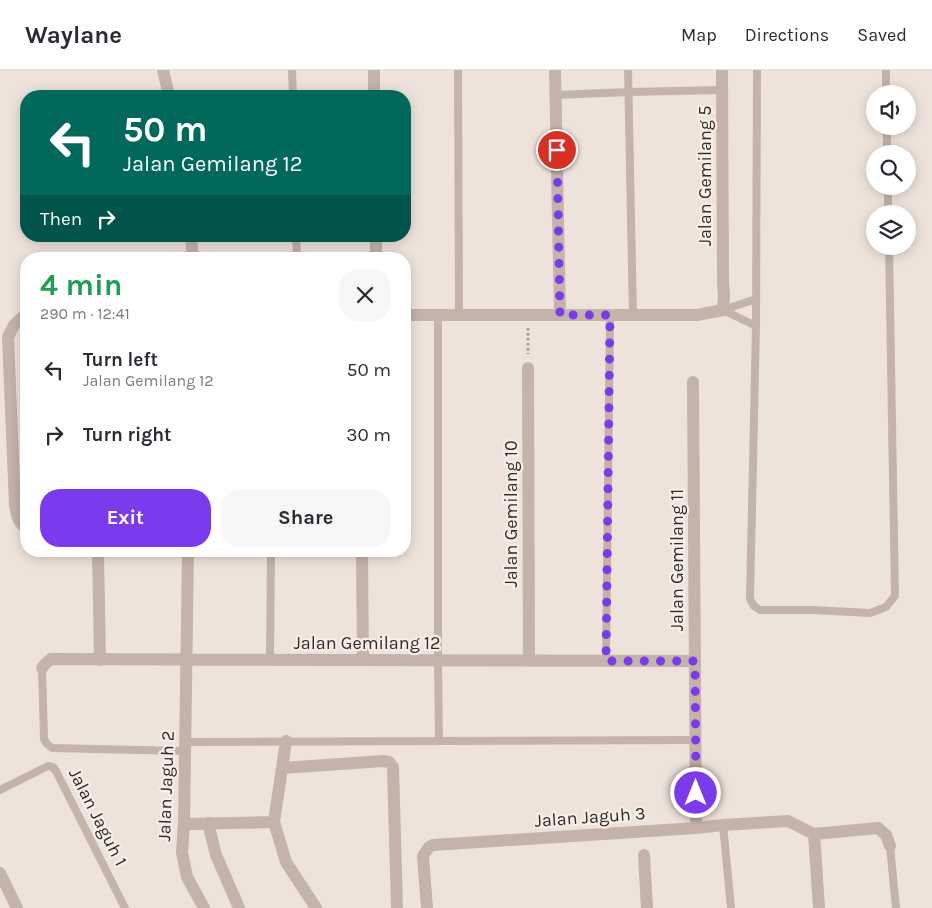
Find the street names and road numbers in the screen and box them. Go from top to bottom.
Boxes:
street label: Jalan Gemilang 5 [694,106,716,246]
street label: Jalan Gemilang 10 [500,440,522,588]
street label: Jalan Gemilang 11 [666,489,688,631]
street label: Jalan Gemilang 12 [294,632,440,654]
street label: Jalan Jaguh 2 [153,730,179,842]
street label: Jalan Jaguh 1 [64,765,132,869]
street label: Jalan Jaguh 3 [534,802,646,832]

